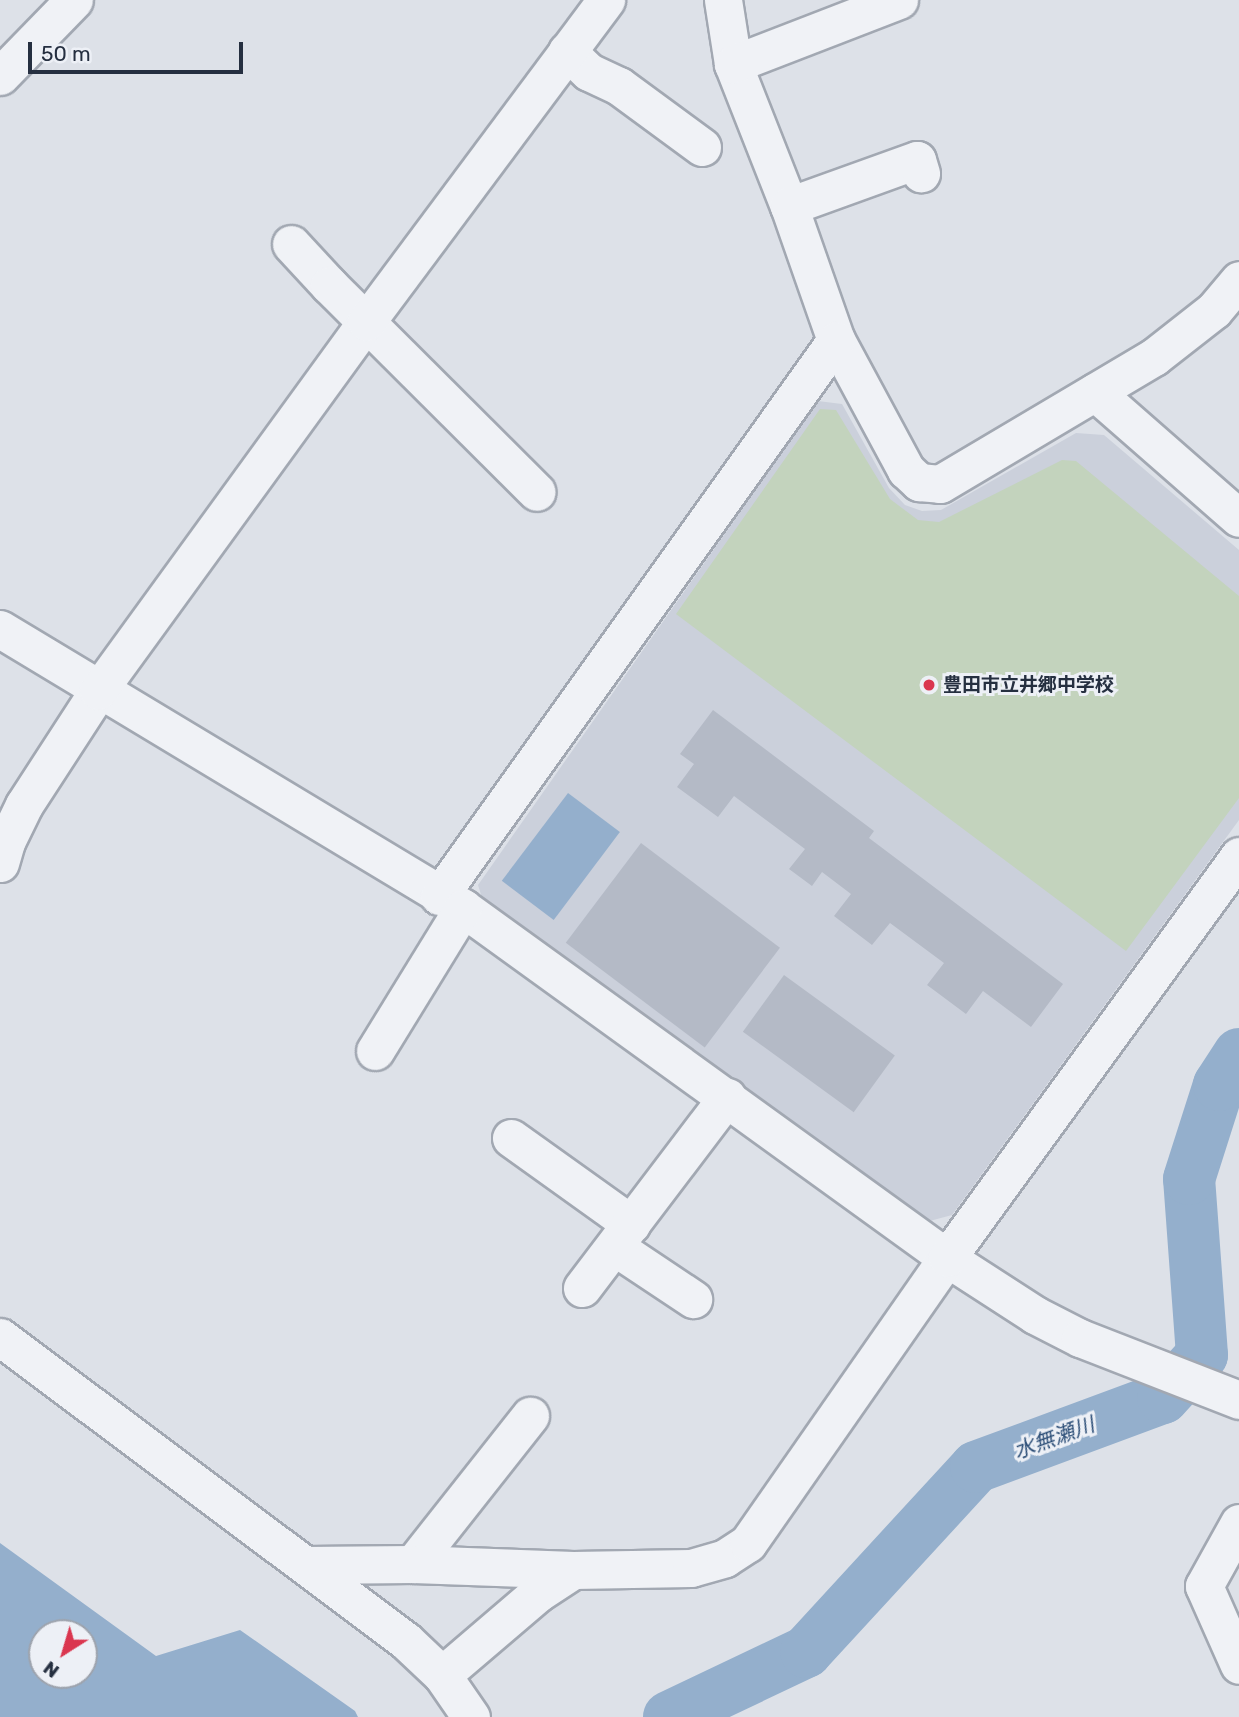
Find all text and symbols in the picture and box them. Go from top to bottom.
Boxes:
scale bar [32,28,247,72]
text: 50 m [41,41,91,66]
place label: 豊田市立井郷中学校 [943,674,1114,696]
marker: 豊田市立井郷中学校 [921,677,937,693]
water label: 水無瀬川 [1010,1412,1098,1464]
north arrow [28,1619,98,1689]
text: N [39,1656,64,1683]

